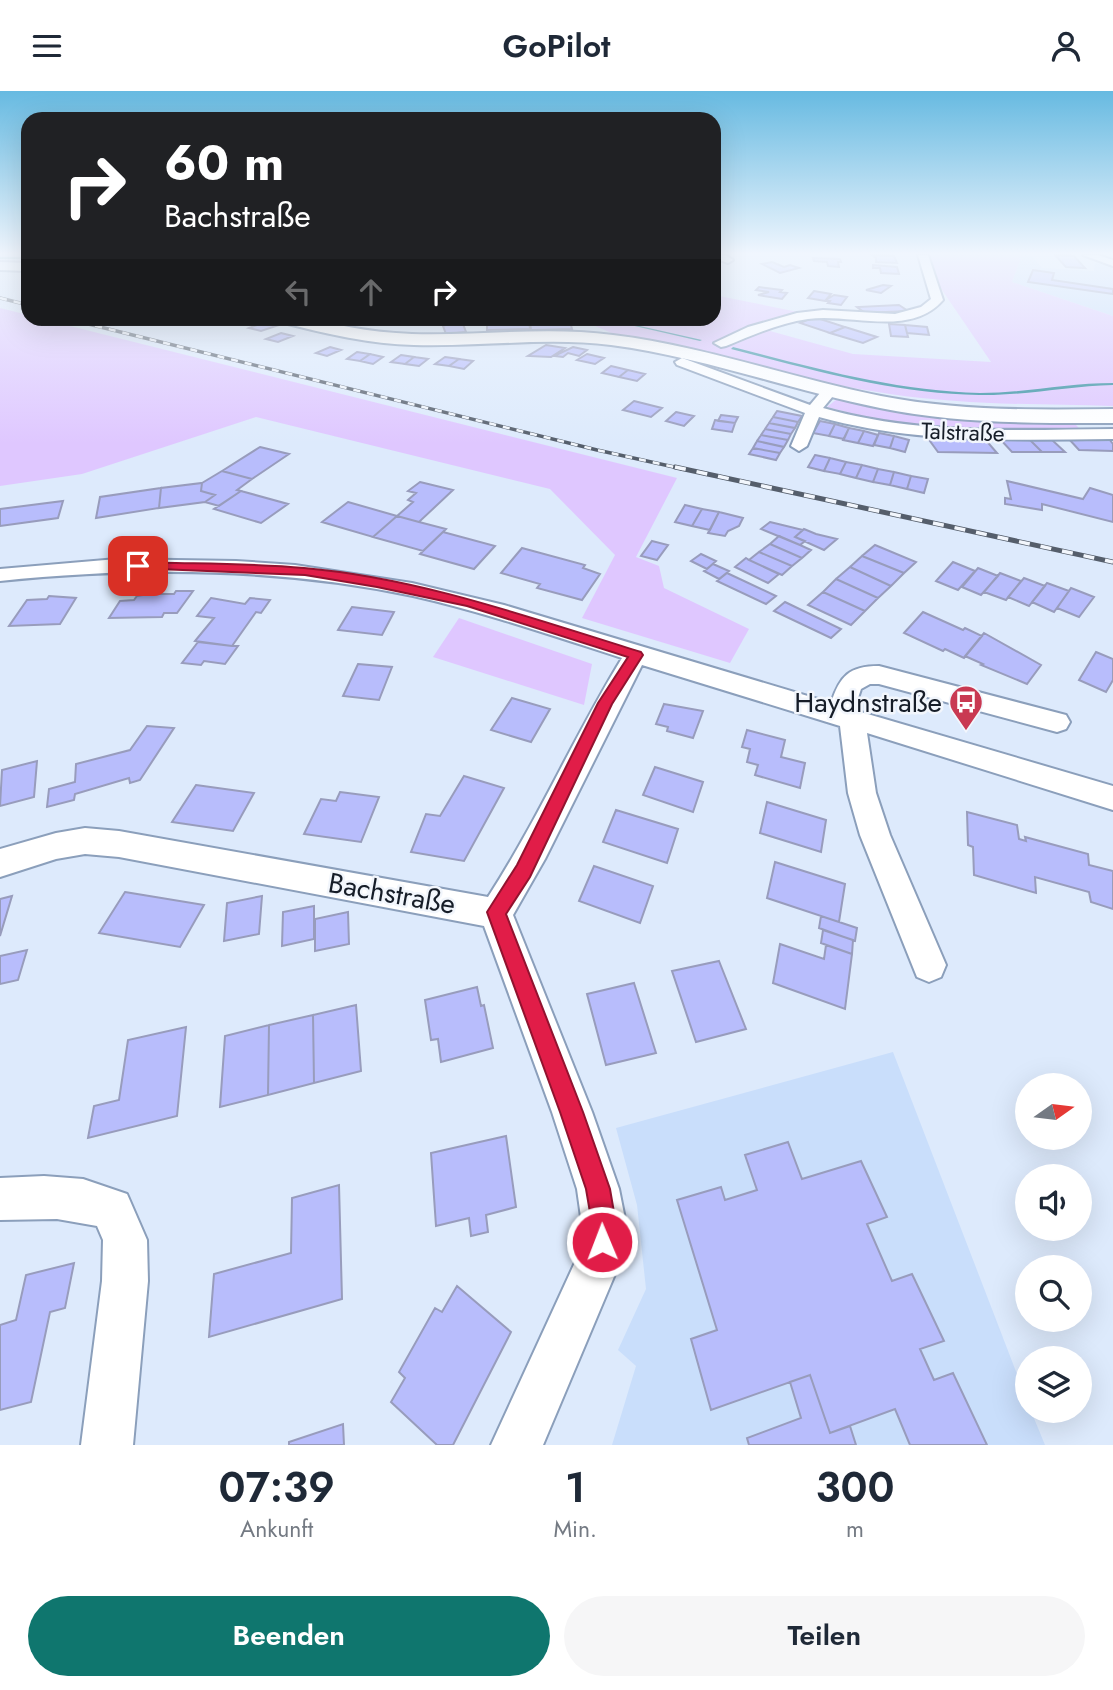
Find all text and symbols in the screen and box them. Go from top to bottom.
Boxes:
text: GoPilot [502,23,611,69]
icon: menu [28,27,66,65]
icon: person [1047,27,1085,65]
text: 60 m [164,128,284,198]
icon: right [49,140,140,231]
text: Bachstraße [164,193,311,239]
icon: left [279,273,317,311]
icon: ahead [352,273,390,311]
icon: right [425,273,463,311]
street label: Talstraße [921,414,1005,450]
pin [108,536,168,596]
icon: arrive [119,547,157,585]
place label: Haydnstraße [794,682,942,723]
bus stop icon: Haydnstraße [947,683,985,732]
street label: Bachstraße [325,862,459,925]
north arrow [1015,1073,1092,1150]
map controls [1015,1073,1092,1423]
button: sound [1015,1164,1092,1241]
position arrow [565,1205,639,1279]
button: search [1015,1255,1092,1332]
button: layers [1015,1346,1092,1423]
text: 07:39 [218,1457,335,1518]
text: 1 [565,1457,586,1518]
text: 300 [815,1457,895,1518]
text: Ankunft [240,1512,313,1546]
text: Min. [553,1512,597,1546]
text: m [846,1512,864,1546]
button: Beenden [28,1596,550,1676]
button: Teilen [564,1596,1085,1676]

